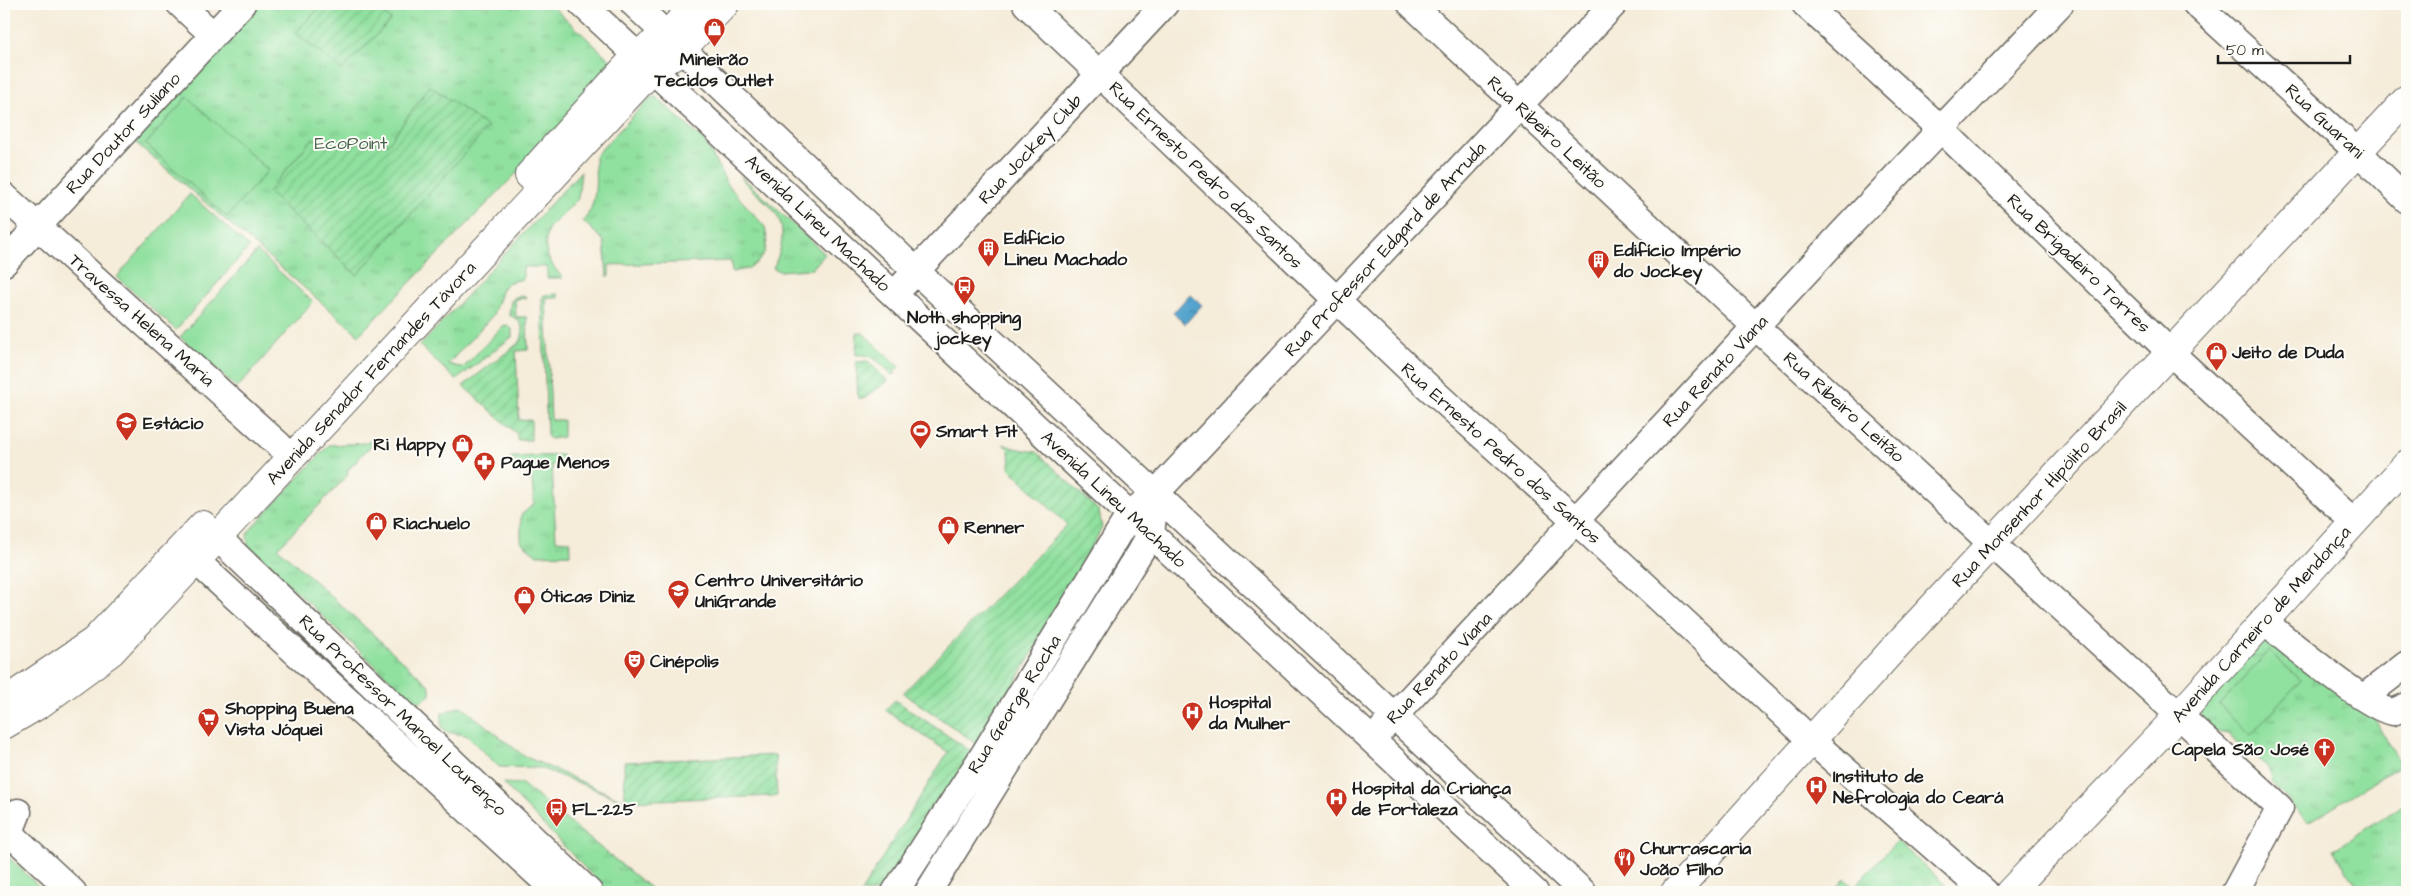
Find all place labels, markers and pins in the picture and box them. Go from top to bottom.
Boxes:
shop icon: Mineirão Tecidos Outlet [702,17,726,48]
place label: Mineirão Tecidos Outlet [654,47,774,93]
place label: Edifício Lineu Machado [1004,226,1128,272]
building icon: Edifício Lineu Machado [976,236,1000,267]
place label: Edifício Império do Jockey [1613,238,1742,285]
building icon: Edifício Império do Jockey [1586,248,1610,279]
bus stop icon: Noth shopping jockey [952,275,976,306]
place label: Noth shopping jockey [907,305,1022,352]
shop icon: Jeito de Duda [2204,340,2228,371]
place label: Jeito de Duda [2231,340,2345,365]
school or university icon: Estácio [115,411,139,442]
place label: Estácio [143,411,204,436]
sports icon: Smart Fit [908,419,932,450]
place label: Smart Fit [935,419,1018,444]
place label: Ri Happy [373,432,446,458]
shop icon: Ri Happy [450,432,474,463]
pharmacy icon: Pague Menos [473,450,497,481]
place label: Pague Menos [501,450,610,476]
shop icon: Riachuelo [365,511,389,542]
place label: Riachuelo [393,511,471,536]
shop icon: Renner [936,515,960,546]
place label: Renner [964,515,1024,540]
place label: Centro Universitário UniGrande [695,568,864,614]
school or university icon: Centro Universitário UniGrande [667,578,691,609]
shop icon: Óticas Diniz [513,584,537,615]
place label: Óticas Diniz [541,584,636,609]
theatre icon: Cinépolis [622,649,646,680]
place label: Cinépolis [650,649,719,674]
place label: Hospital da Mulher [1208,690,1290,736]
place label: Shopping Buena Vista Jóquei [224,696,355,742]
hospital icon: Hospital da Mulher [1181,700,1205,731]
supermarket icon: Shopping Buena Vista Jóquei [197,706,221,737]
place label: Capela São José [2172,737,2309,762]
church icon: Capela São José [2313,737,2337,768]
place label: Instituto de Nefrologia do Ceará [1833,764,2004,811]
hospital icon: Instituto de Nefrologia do Ceará [1805,774,1829,805]
place label: Hospital da Criança de Fortaleza [1351,776,1512,822]
hospital icon: Hospital da Criança de Fortaleza [1324,786,1348,817]
bus stop icon: FL-225 [544,797,568,828]
place label: FL-225 [572,797,636,822]
place label: Churrascaria João Filho [1639,836,1752,882]
restaurant icon: Churrascaria João Filho [1612,846,1636,877]

